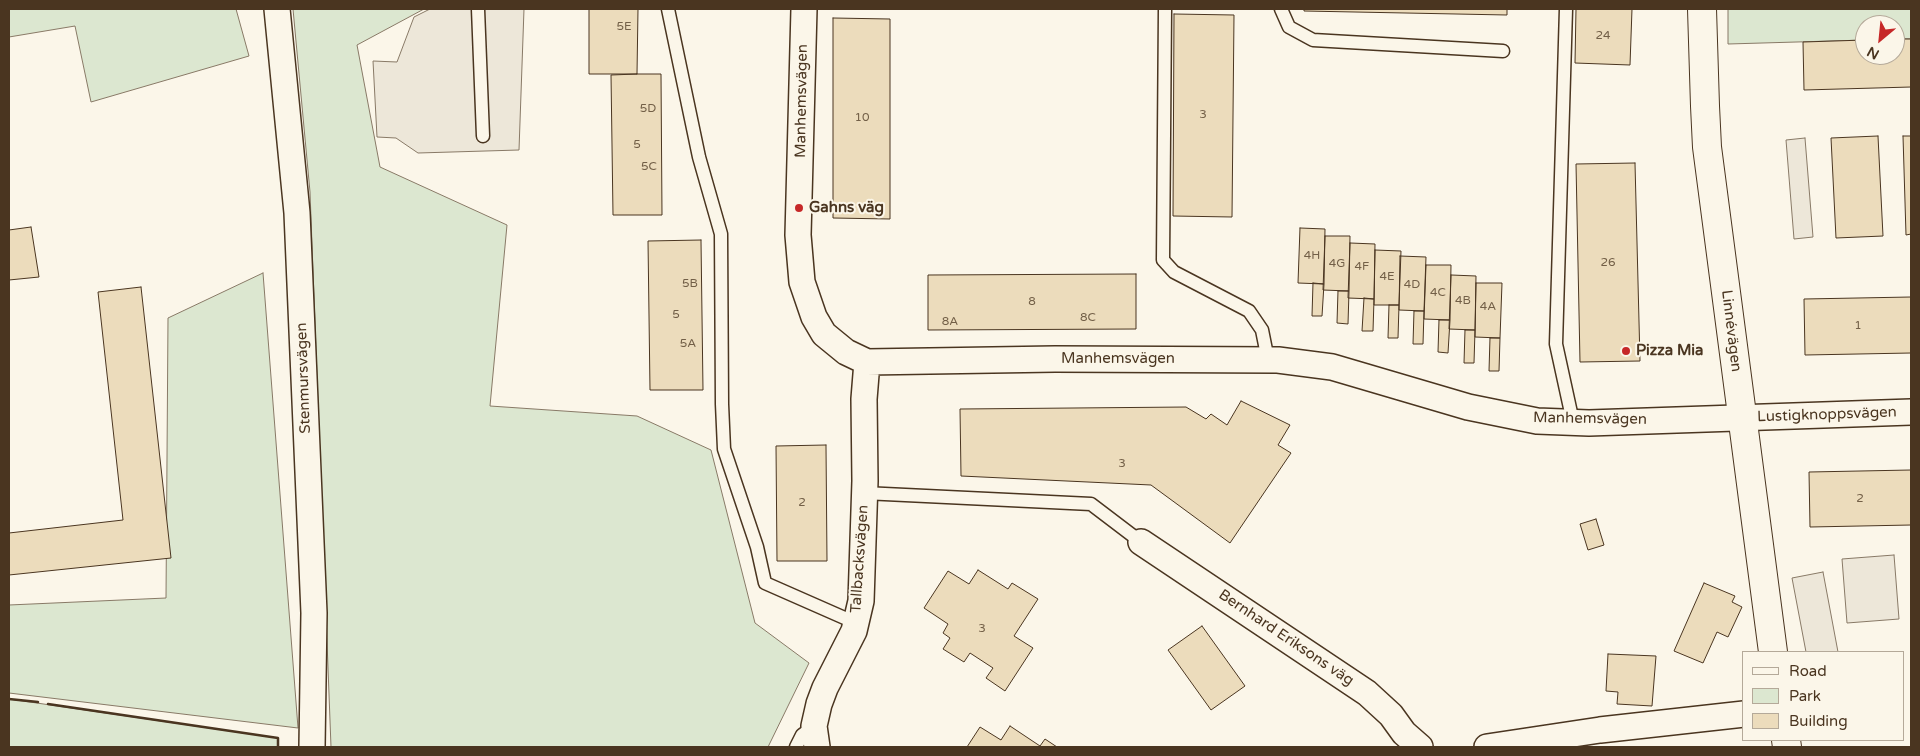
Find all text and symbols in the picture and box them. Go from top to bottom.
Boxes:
north arrow [1855,15,1905,65]
house number: 5E [616,20,632,34]
house number: 24 [1595,29,1611,43]
text: N [1864,43,1882,63]
street label: Manhemsvägen [792,44,812,158]
house number: 5D [640,102,656,116]
house number: 3 [1199,108,1207,122]
house number: 10 [854,111,870,125]
house number: 5 [633,138,641,152]
house number: 5C [641,160,657,174]
place label: Gahns väg [809,199,884,217]
marker: Gahns väg [793,202,805,214]
house number: 4H [1304,249,1320,263]
house number: 26 [1600,256,1616,270]
house number: 4G [1329,257,1345,271]
house number: 4F [1355,260,1369,274]
house number: 4E [1379,270,1395,284]
house number: 5B [682,277,698,291]
house number: 4D [1404,278,1420,292]
house number: 4C [1430,286,1446,300]
street label: Linnévägen [1717,289,1745,373]
house number: 4B [1455,294,1471,308]
house number: 8 [1028,295,1036,309]
house number: 4A [1480,300,1496,314]
house number: 5 [672,308,680,322]
house number: 8C [1080,311,1096,325]
house number: 8A [942,315,958,329]
house number: 1 [1854,319,1862,333]
street label: Stenmursvägen [293,322,315,434]
house number: 5A [680,337,696,351]
place label: Pizza Mia [1636,342,1703,360]
marker: Pizza Mia [1620,345,1632,357]
street label: Manhemsvägen [1061,350,1175,368]
street label: Lustigknoppsvägen [1757,404,1897,426]
street label: Manhemsvägen [1533,409,1647,429]
house number: 3 [1118,457,1126,471]
house number: 2 [1856,492,1864,506]
house number: 2 [798,496,806,510]
street label: Tallbacksvägen [847,504,873,614]
street label: Bernhard Eriksons väg [1215,586,1357,690]
house number: 3 [978,622,986,636]
legend [1742,651,1905,741]
text: Road [1789,662,1827,680]
text: Park [1789,687,1821,705]
text: Building [1789,712,1848,730]

